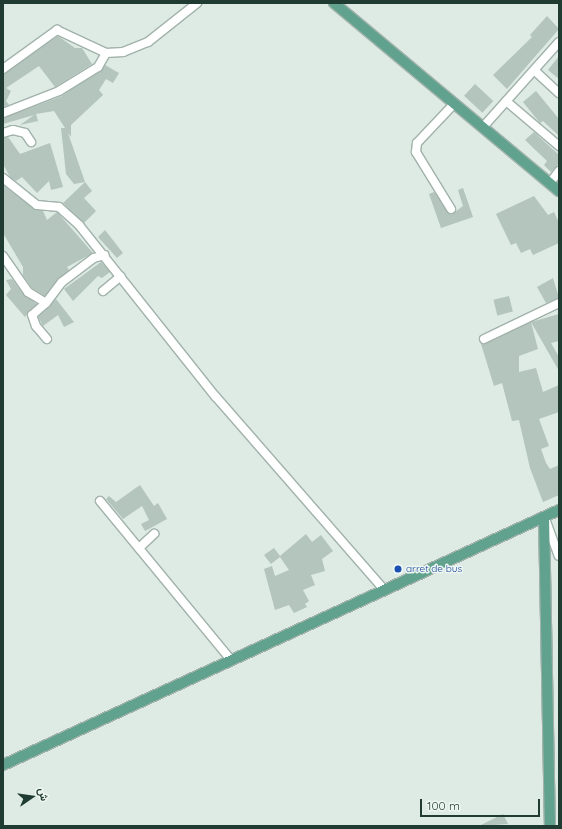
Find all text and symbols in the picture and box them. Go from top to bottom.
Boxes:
place label: arret de bus [406,563,462,575]
marker: arret de bus [393,564,403,574]
north arrow [12,777,52,817]
text: ش [35,786,52,802]
scale bar [422,791,542,817]
text: 100 m [427,798,460,813]

